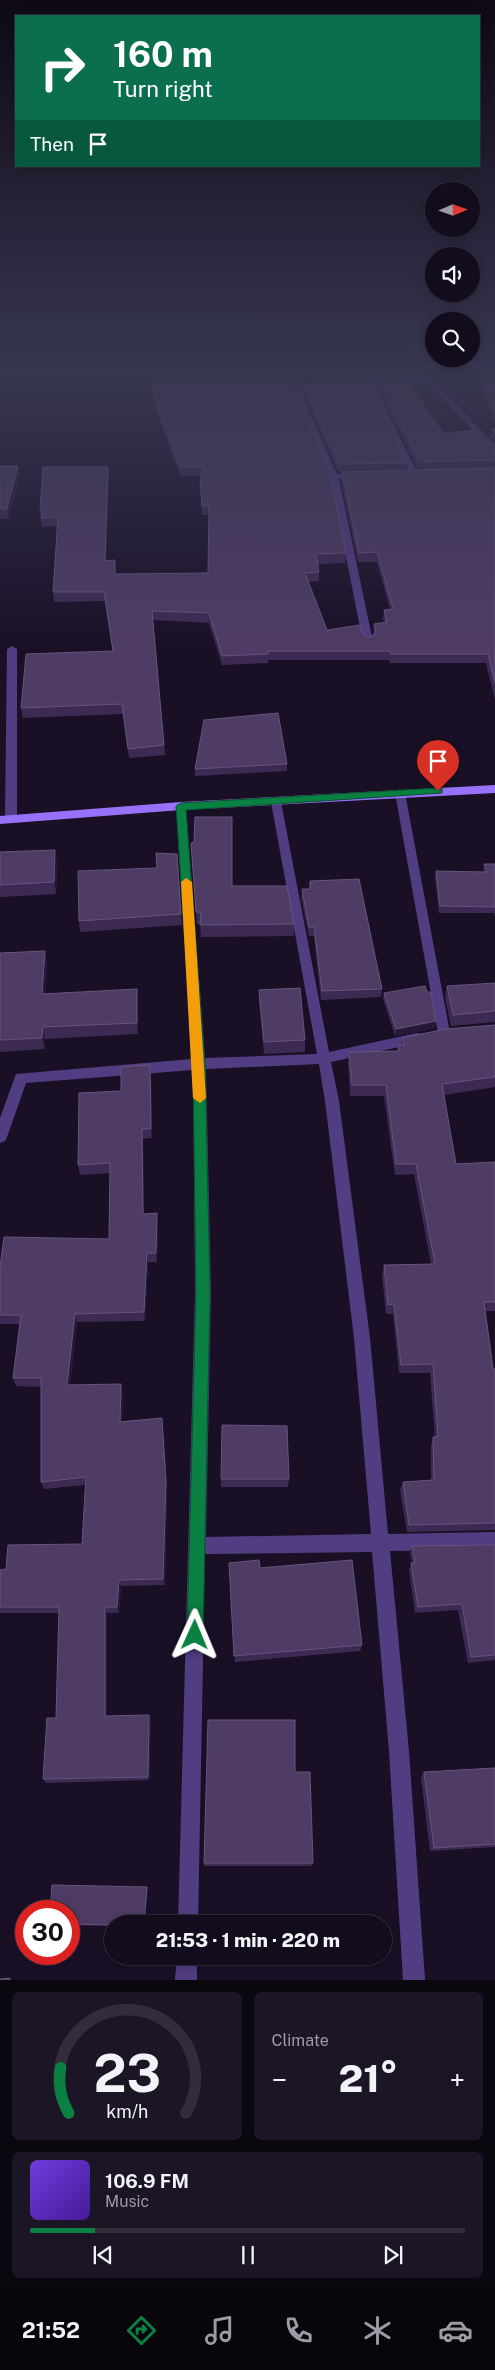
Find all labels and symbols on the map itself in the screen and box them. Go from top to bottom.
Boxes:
north arrow [425,182,480,238]
pin [417,740,459,791]
position arrow [168,1608,220,1660]
speed limit sign: 30 [15,1900,80,1965]

